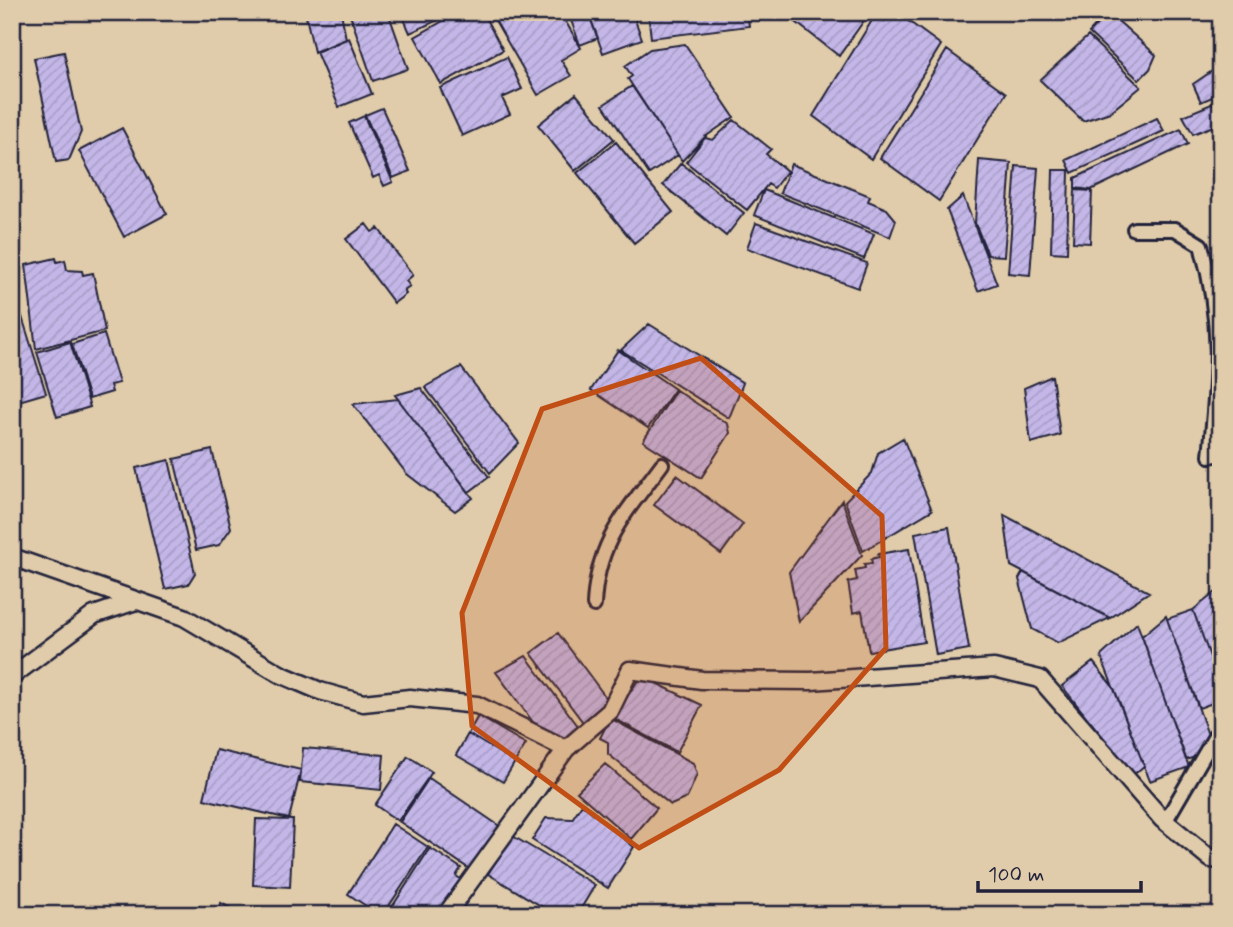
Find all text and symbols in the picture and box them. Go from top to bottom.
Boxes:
scale bar [978,850,1140,894]
text: 100 m [988,861,1044,889]

